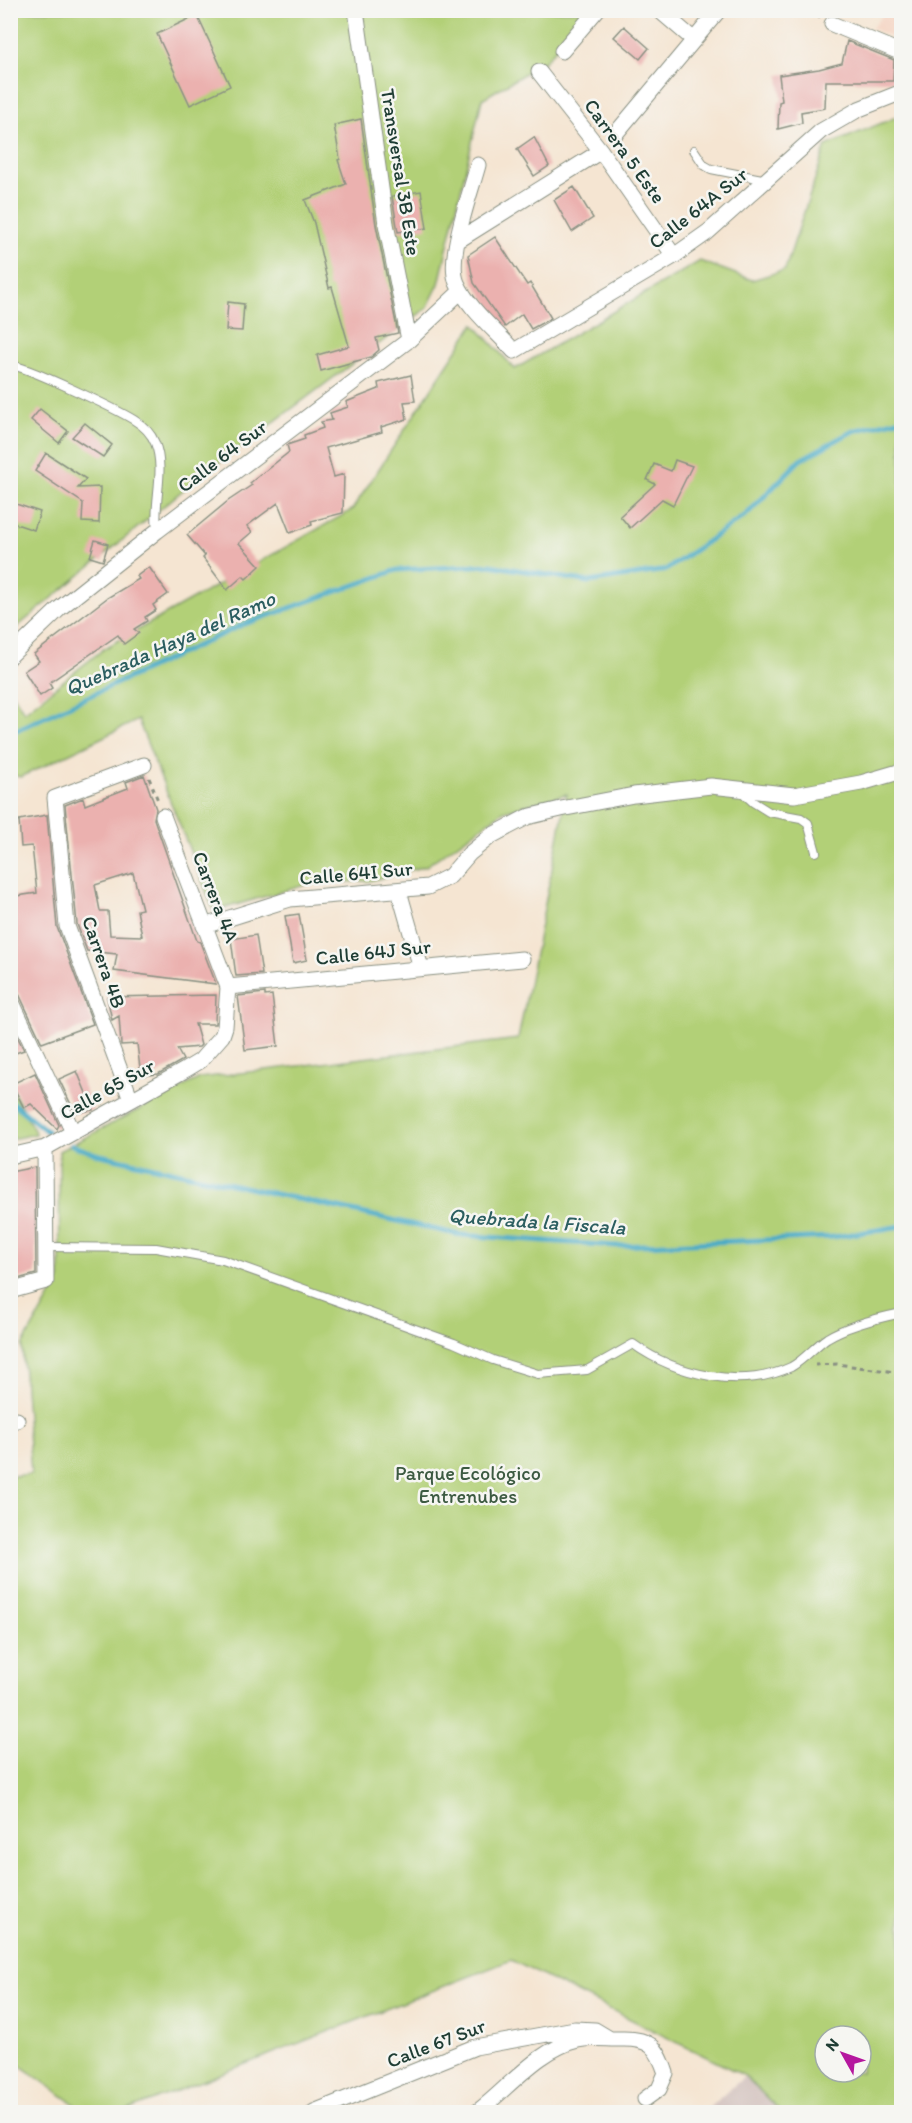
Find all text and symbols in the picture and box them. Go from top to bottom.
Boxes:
street label: Transversal 3B Este [376,87,426,257]
street label: Carrera 5 Este [579,94,671,208]
street label: Calle 64A Sur [644,162,752,254]
street label: Calle 64 Sur [172,414,272,497]
water label: Quebrada Haya del Ramo [61,585,280,701]
street label: Carrera 4A [188,848,244,946]
street label: Calle 64I Sur [298,856,414,890]
street label: Carrera 4B [77,913,131,1011]
street label: Calle 64J Sur [314,934,432,970]
street label: Calle 65 Sur [55,1053,159,1125]
water label: Quebrada la Fiscala [448,1202,627,1240]
park label: Parque Ecológico Entrenubes [395,1461,541,1508]
street label: Calle 67 Sur [383,2013,489,2073]
north arrow [813,2024,873,2084]
text: N [821,2034,843,2055]

